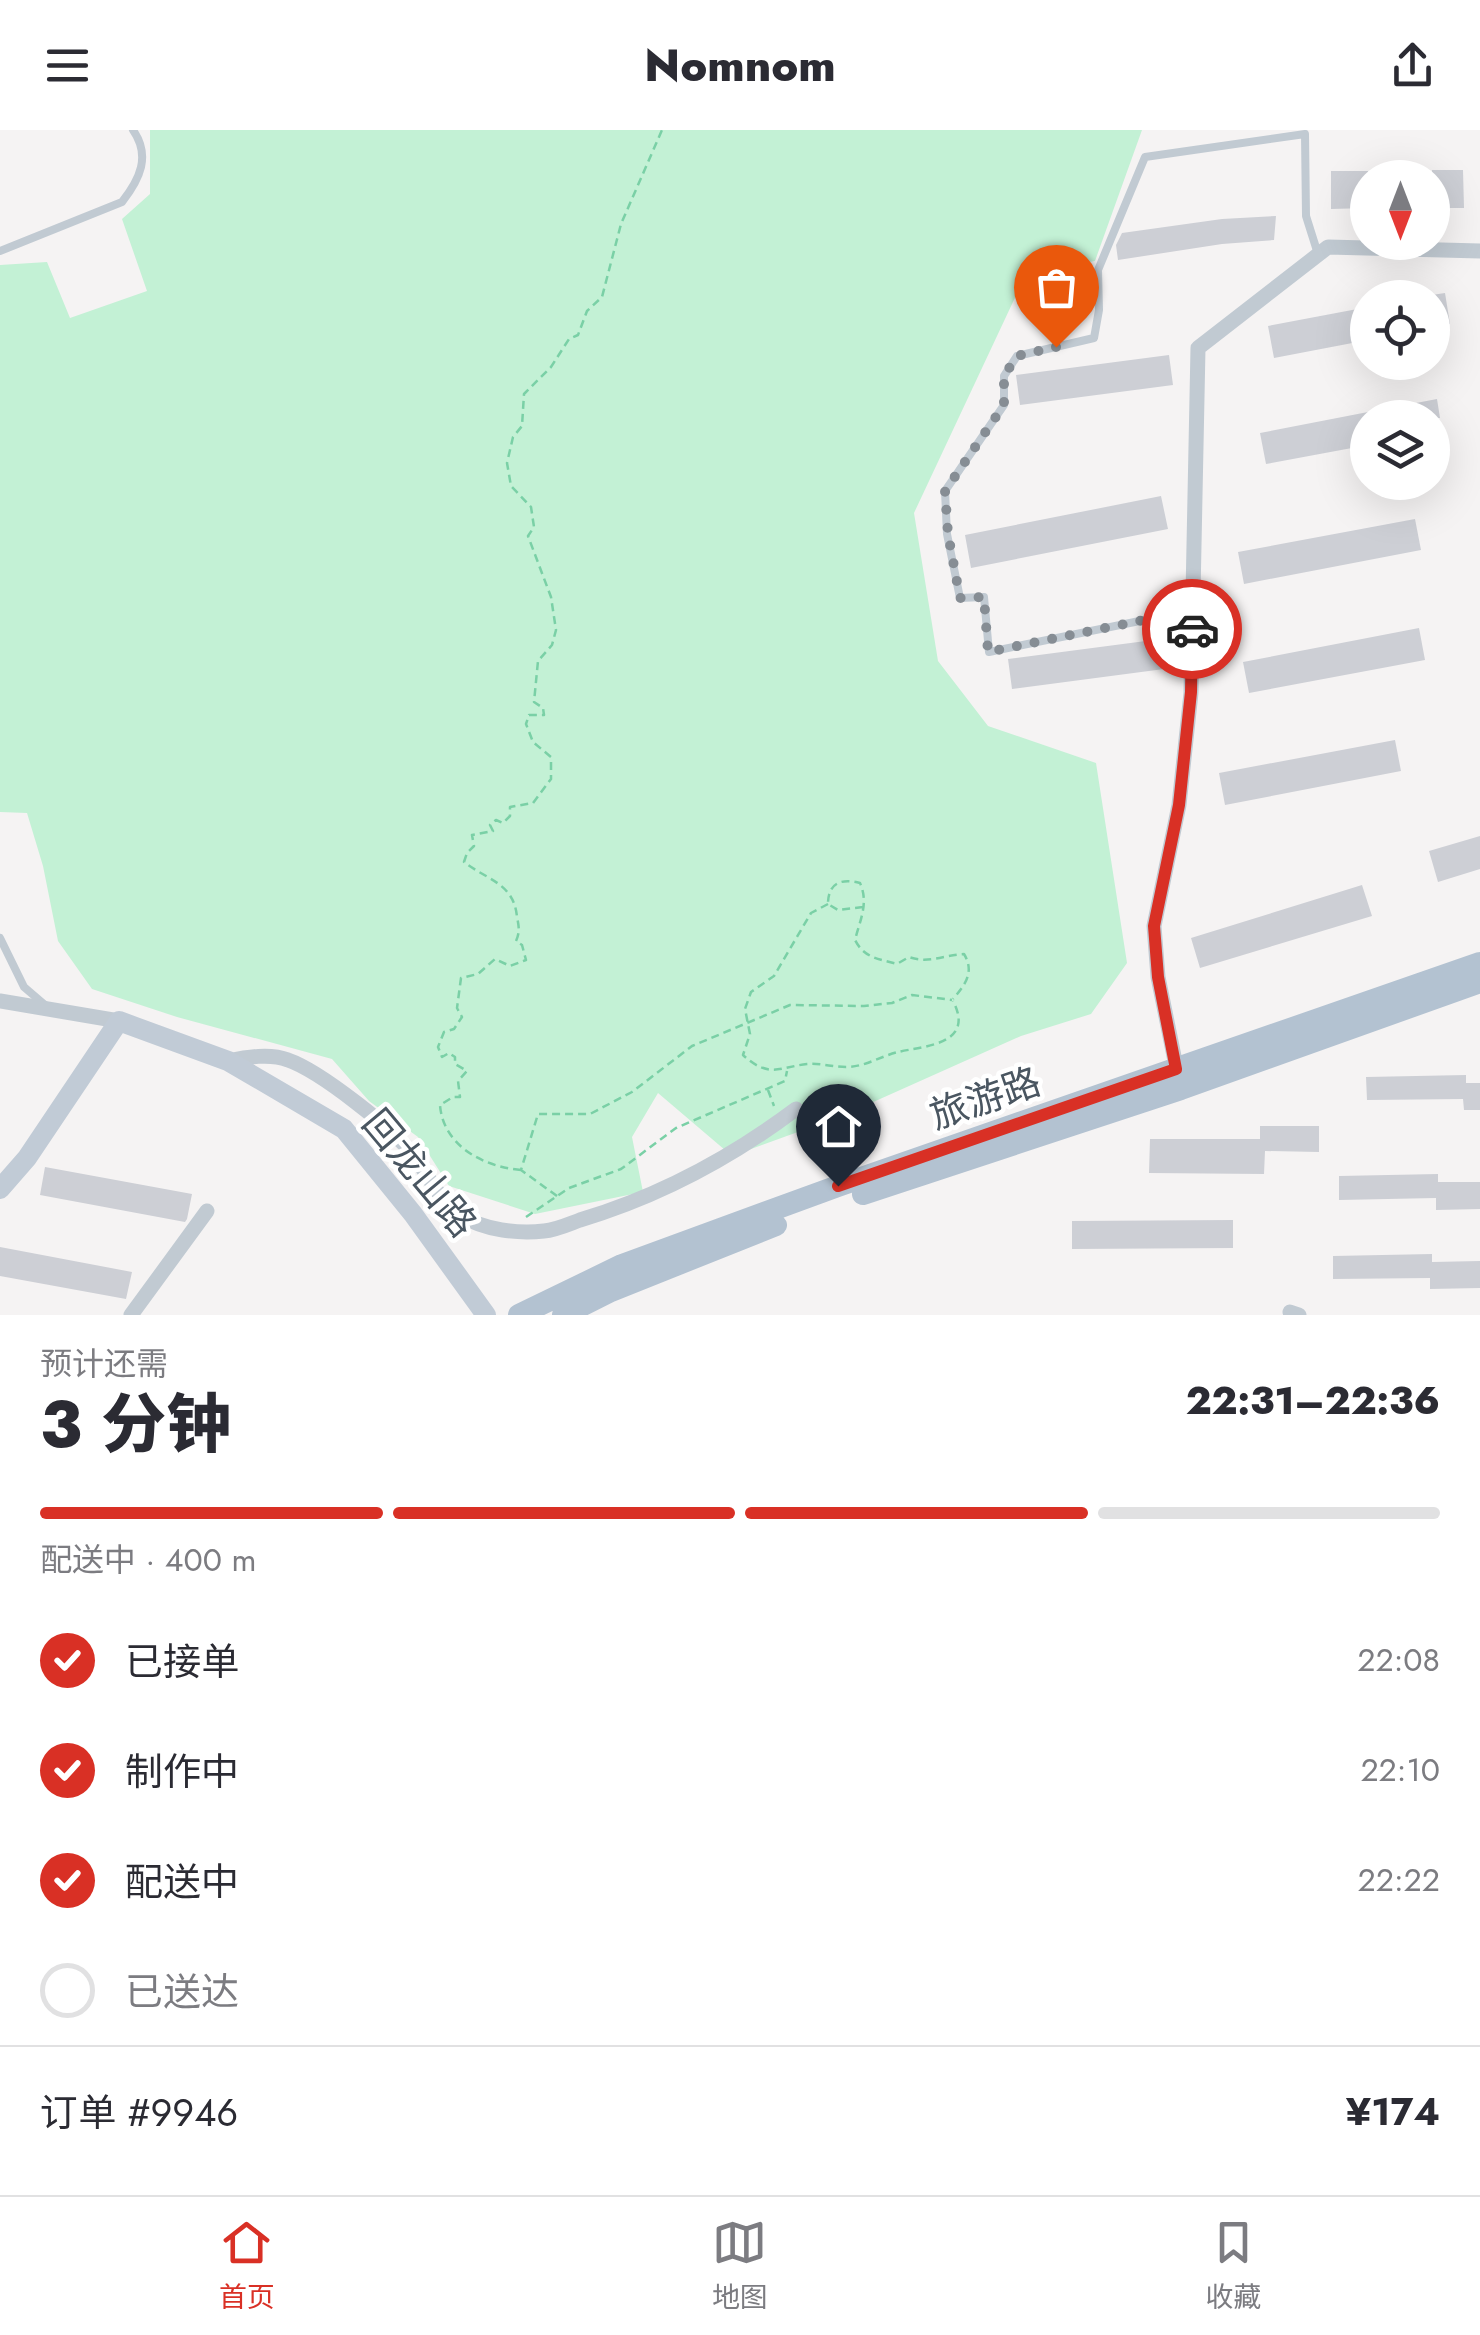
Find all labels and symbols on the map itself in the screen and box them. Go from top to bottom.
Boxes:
north arrow [1350,160,1450,260]
pin [1014,245,1099,348]
courier [1142,579,1242,679]
street label: 旅游路 [922,1053,1048,1143]
pin [796,1084,881,1187]
street label: 回龙山路 [350,1097,490,1249]

